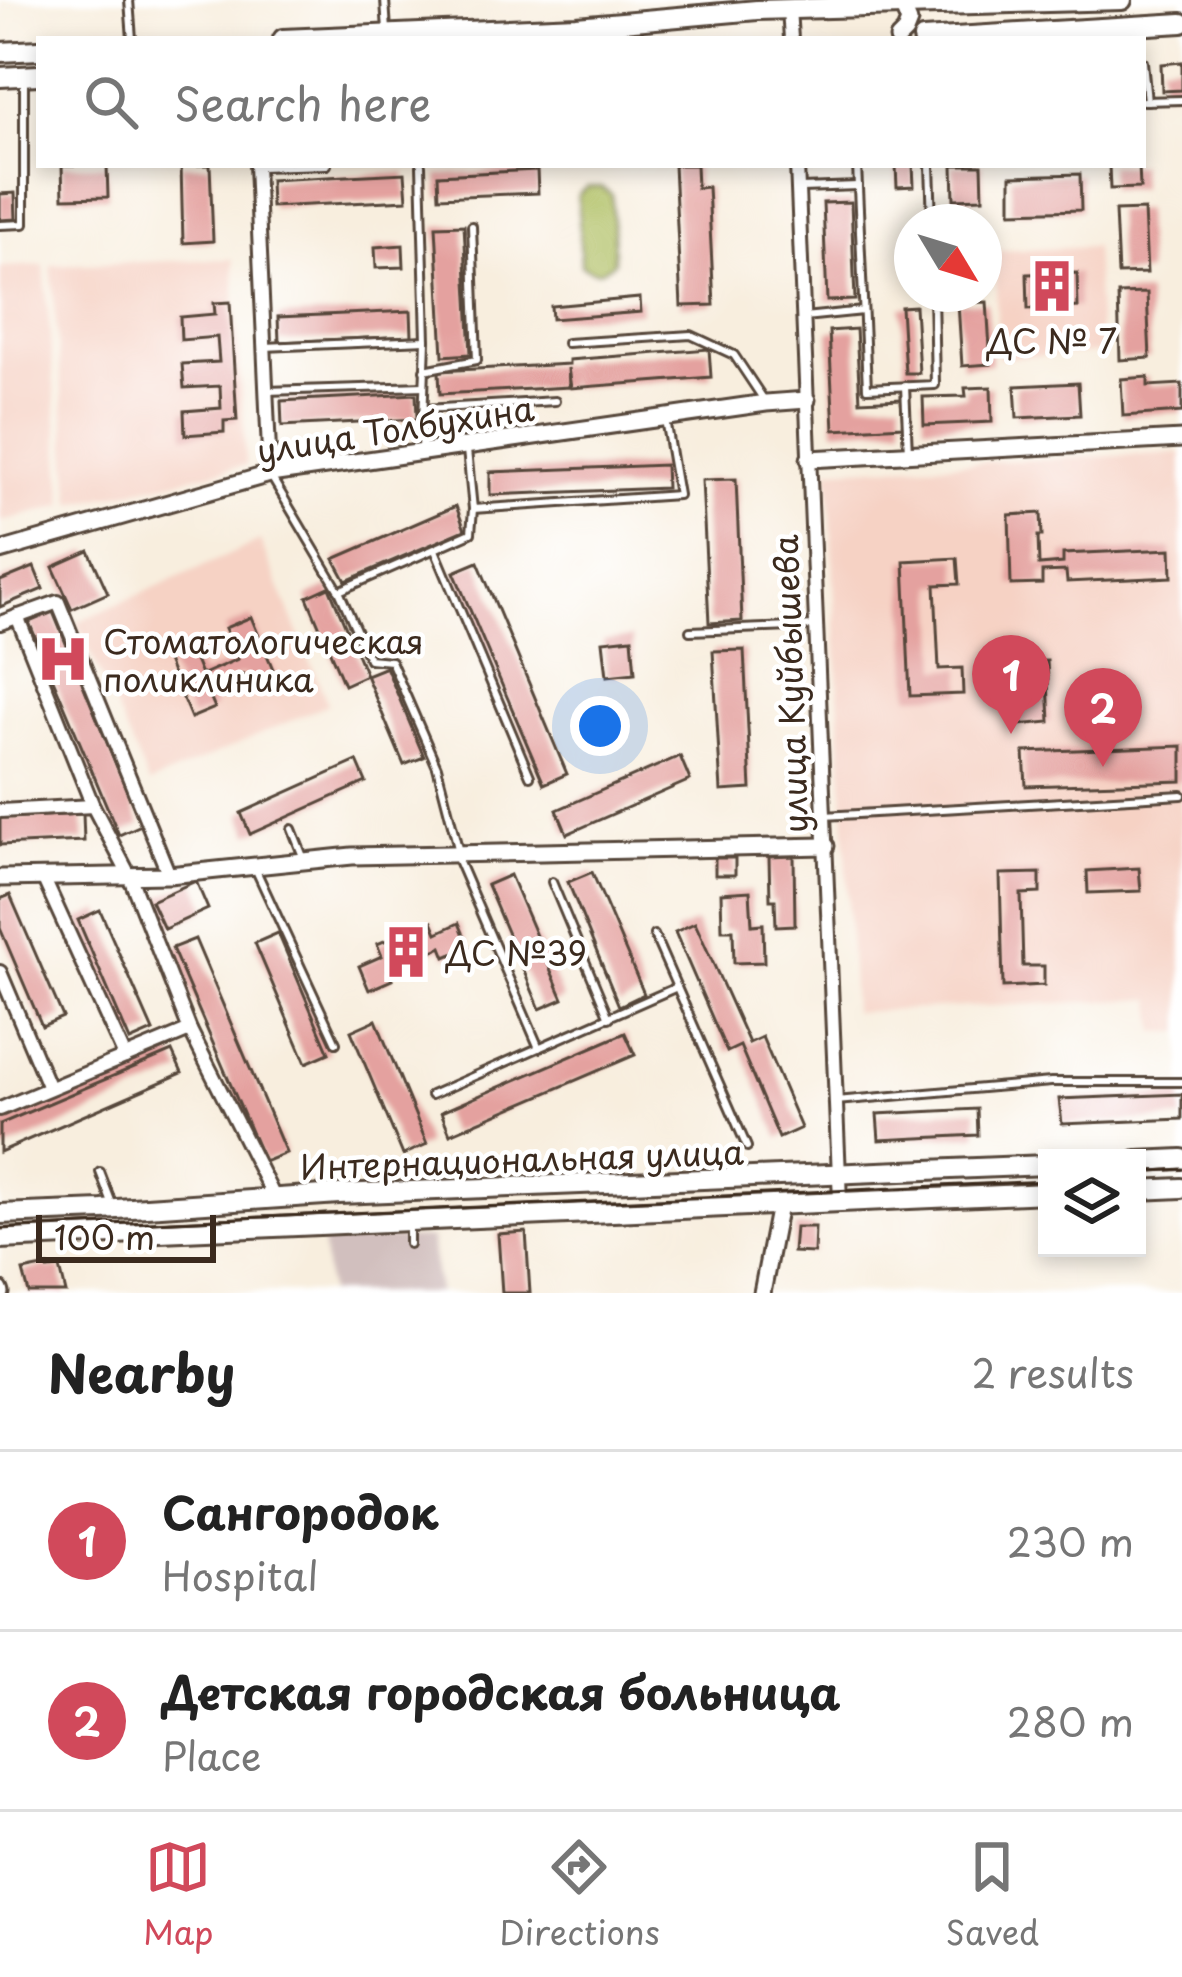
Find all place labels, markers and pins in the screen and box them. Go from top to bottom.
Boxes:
building icon: ДС № 7 [1023,257,1081,315]
place label: ДС № 7 [986,315,1117,365]
place label: Стоматологическая поликлиника [103,615,424,703]
hospital icon: Стоматологическая поликлиника [34,630,92,688]
pin: 1 [972,635,1050,734]
pin: 2 [1064,668,1142,767]
building icon: ДС №39 [377,923,435,981]
place label: ДС №39 [445,927,587,977]

